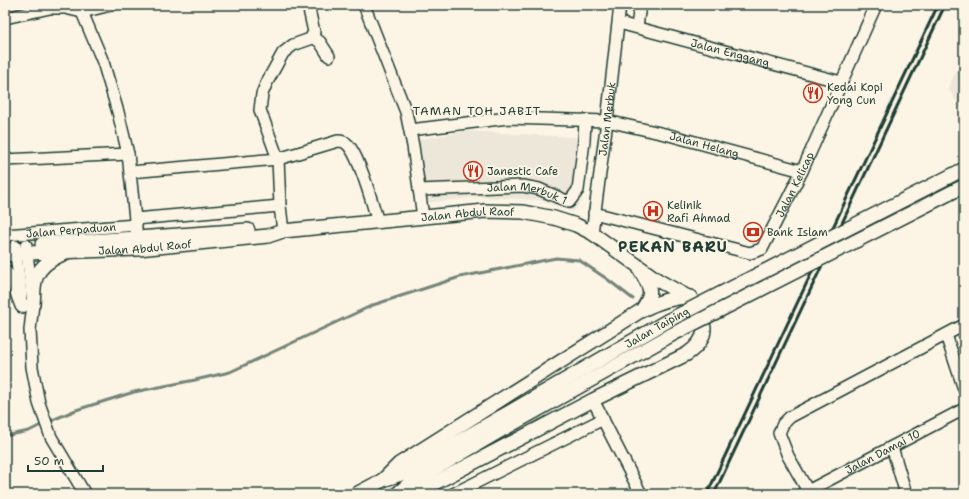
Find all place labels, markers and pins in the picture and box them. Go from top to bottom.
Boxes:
place label: Kedai Kopi Yong Cun [827,80,883,108]
restaurant icon: Kedai Kopi Yong Cun [802,82,824,104]
restaurant icon: Janestic Cafe [462,160,484,182]
place label: Janestic Cafe [487,164,558,179]
place label: Kelinik Rafi Ahmad [667,198,730,226]
hospital icon: Kelinik Rafi Ahmad [642,200,664,222]
bank icon: Bank Islam [742,221,764,243]
place label: Bank Islam [767,225,828,240]

